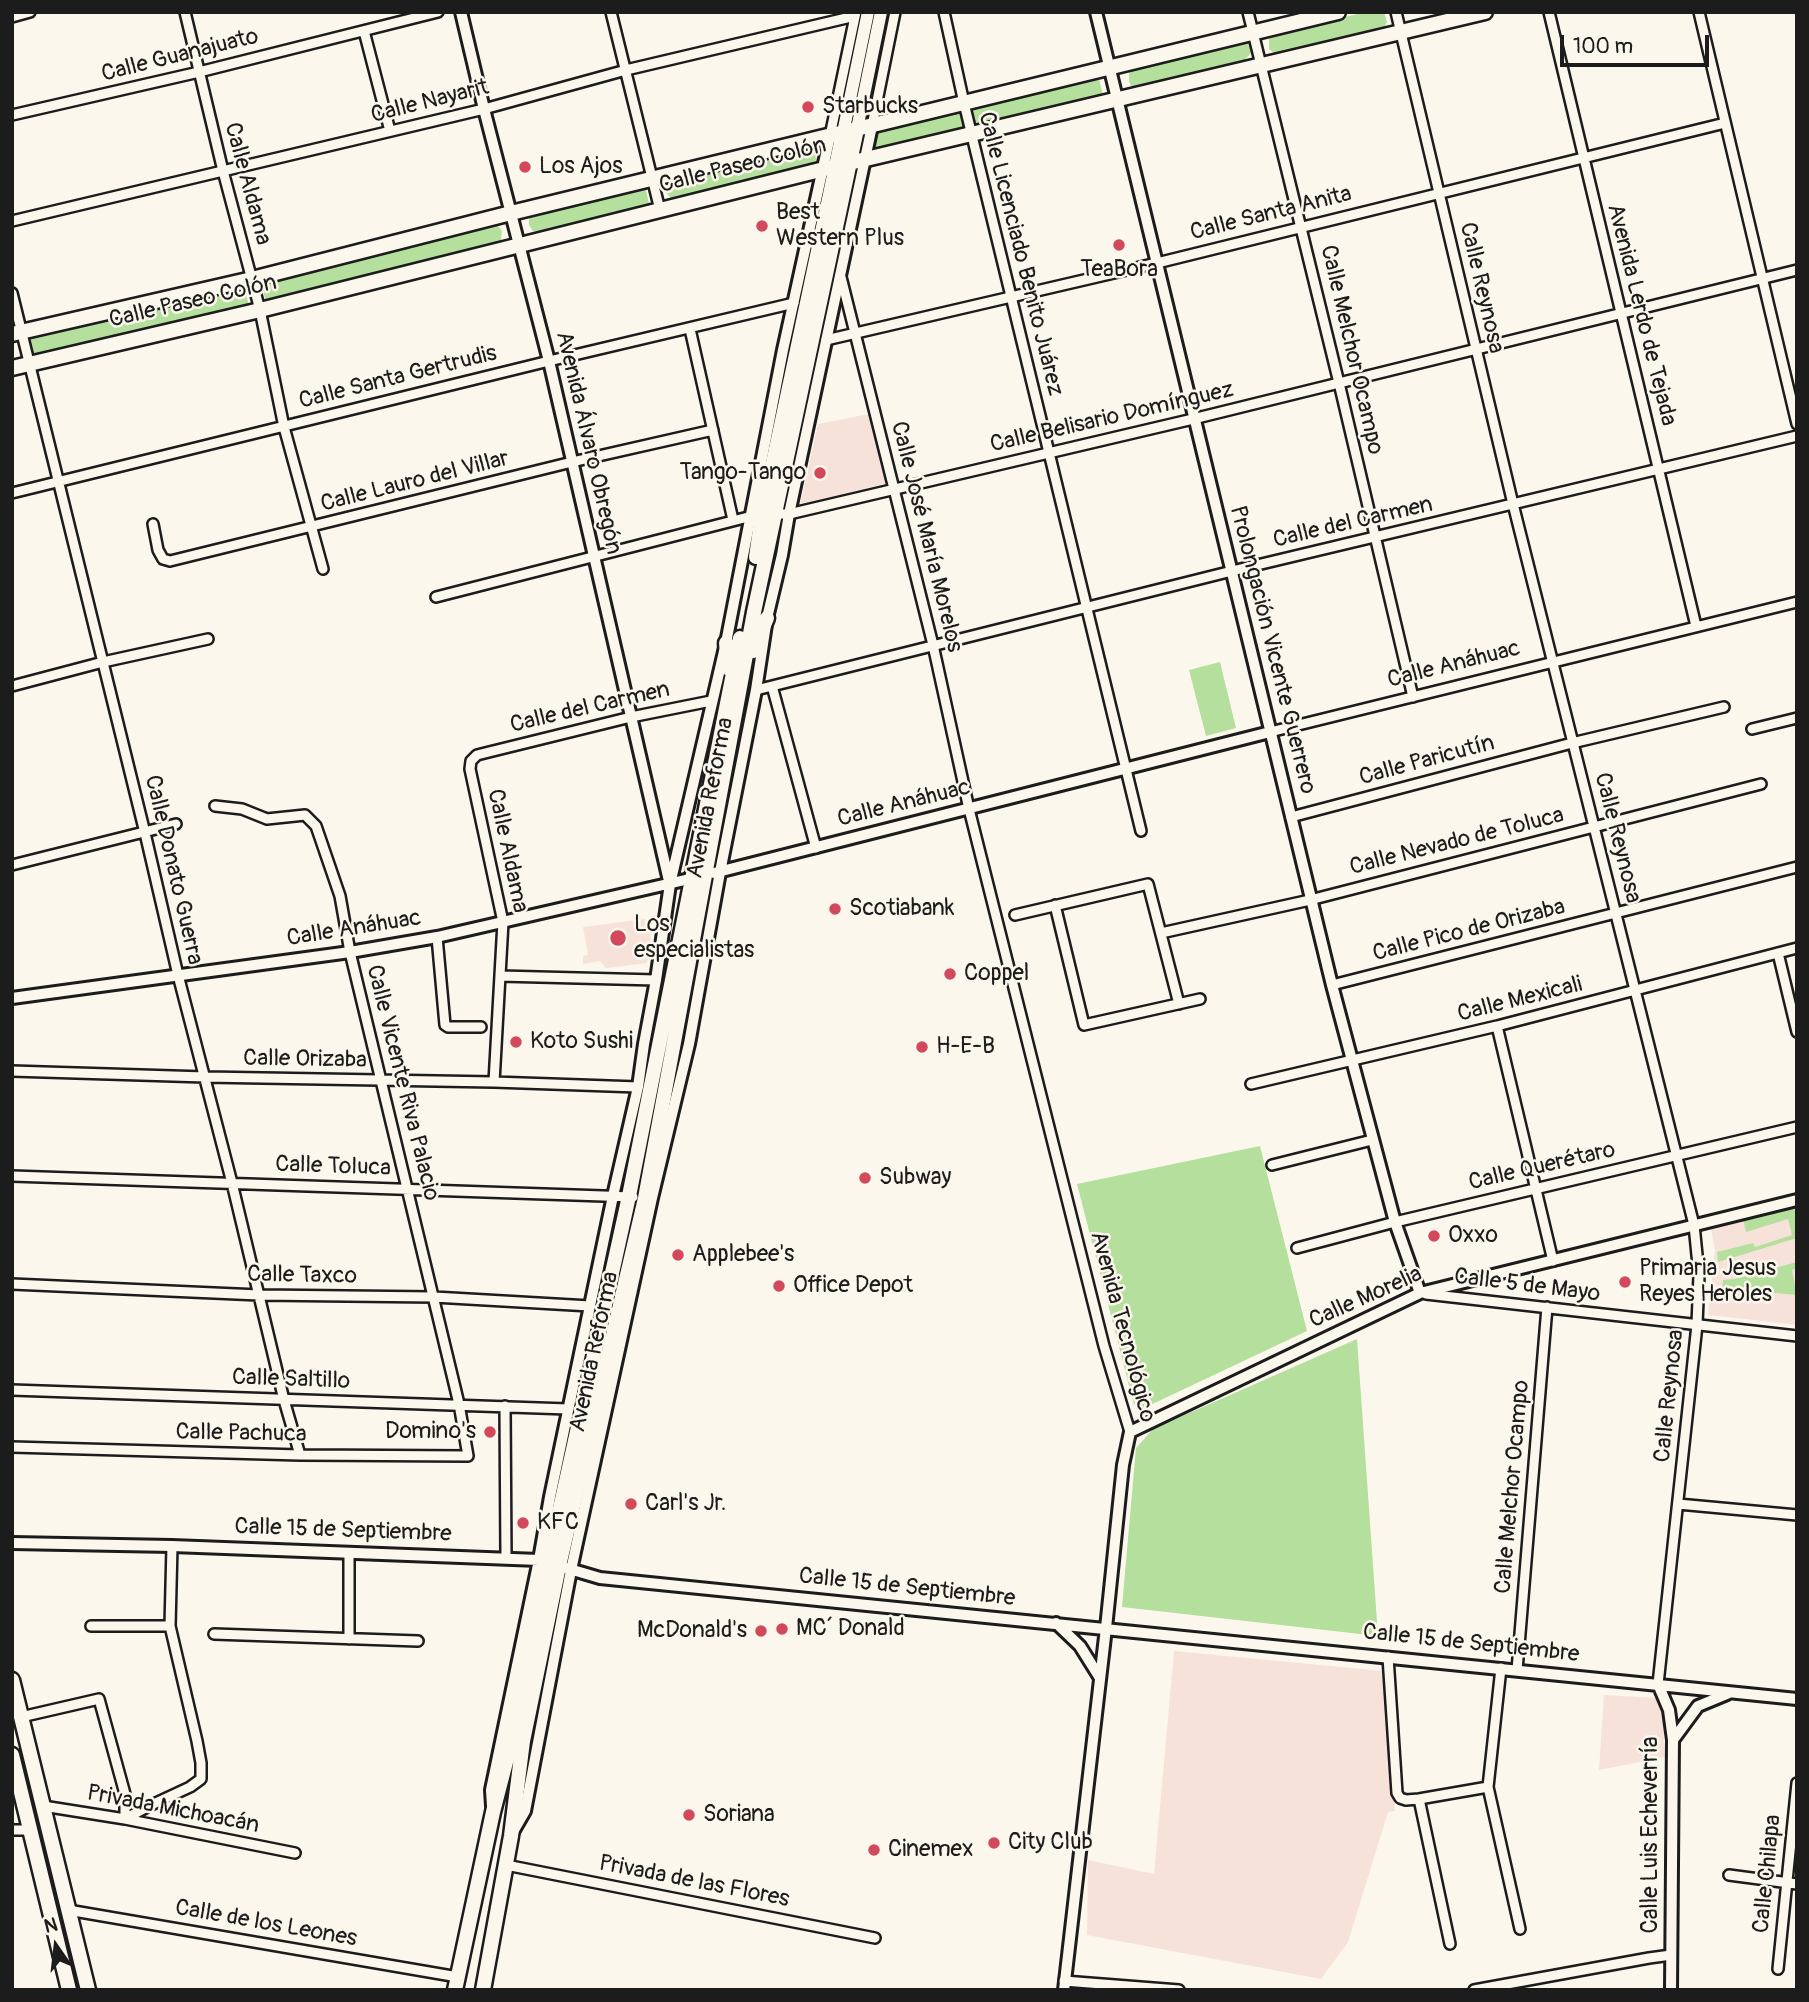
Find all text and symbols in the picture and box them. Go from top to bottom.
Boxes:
scale bar [1564,21,1713,65]
street label: Calle Guanajuato [99,23,261,89]
text: 100 m [1573,33,1633,60]
street label: Calle Nayarit [368,74,492,130]
place label: Starbucks [822,93,918,121]
marker: Starbucks [800,99,816,115]
street label: Calle Licenciado Benito Juárez [971,109,1069,399]
street label: Calle Aldama [217,120,277,248]
street label: Calle Paseo Colón [657,132,829,200]
place label: Los Ajos [539,153,622,181]
marker: Los Ajos [517,159,533,175]
street label: Calle Santa Anita [1187,181,1355,247]
place label: Best Western Plus [776,199,904,253]
street label: Avenida Lerdo de Tejada [1600,201,1682,429]
marker: Best Western Plus [754,218,770,234]
street label: Calle Reynosa [1453,220,1509,356]
marker: TeaBora [1111,237,1127,253]
street label: Calle Melchor Ocampo [1313,243,1389,457]
place label: TeaBora [1080,256,1158,284]
street label: Calle Paseo Colón [106,269,280,335]
street label: Avenida Álvaro Obregón [549,329,627,557]
street label: Calle Santa Gertrudis [296,340,500,416]
street label: Calle Belisario Domínguez [988,377,1236,459]
street label: Calle José María Morelos [884,419,968,655]
street label: Calle Lauro del Villar [318,445,512,519]
place label: Tango-Tango [680,459,806,487]
marker: Tango-Tango [812,465,828,481]
street label: Calle del Carmen [1271,491,1435,555]
street label: Prolongación Vicente Guerrero [1223,503,1321,797]
street label: Calle Anáhuac [1385,635,1523,695]
street label: Calle del Carmen [508,676,672,740]
street label: Avenida Reforma [682,715,740,881]
street label: Calle Paricutín [1356,730,1498,792]
street label: Calle Reynosa [1587,770,1647,906]
street label: Calle Donato Guerra [138,773,208,967]
street label: Calle Anáhuac [835,774,973,834]
street label: Calle Aldama [480,787,534,915]
street label: Calle Nevado de Toluca [1347,802,1567,882]
street label: Calle Pico de Orizaba [1370,894,1568,968]
place label: Scotiabank [849,895,954,923]
marker: Scotiabank [827,901,843,917]
street label: Calle Anáhuac [285,905,423,953]
place label: Los especialistas [634,911,754,965]
marker: Los especialistas [608,928,628,948]
place label: Coppel [964,960,1029,988]
street label: Calle Vicente Riva Palacio [359,962,445,1204]
marker: Coppel [942,966,958,982]
street label: Calle Mexicali [1455,971,1585,1029]
place label: Koto Sushi [530,1028,633,1056]
place label: H-E-B [936,1033,995,1061]
marker: Koto Sushi [508,1034,524,1050]
marker: H-E-B [914,1039,930,1055]
street label: Calle Orizaba [243,1045,367,1075]
street label: Calle Querétaro [1466,1137,1618,1197]
street label: Calle Toluca [275,1151,391,1183]
place label: Subway [879,1164,951,1192]
marker: Subway [857,1170,873,1186]
place label: Oxxo [1448,1222,1498,1250]
street label: Avenida Tecnológico [1083,1228,1161,1426]
marker: Oxxo [1426,1228,1442,1244]
place label: Applebee's [692,1241,794,1269]
marker: Applebee's [670,1247,686,1263]
place label: Primaria Jesus Reyes Heroles [1639,1255,1776,1309]
street label: Calle Taxco [247,1261,357,1291]
street label: Calle Morelia [1305,1261,1427,1335]
street label: Calle 5 de Mayo [1452,1263,1602,1309]
street label: Avenida Reforma [565,1269,625,1435]
place label: Office Depot [793,1272,913,1300]
marker: Primaria Jesus Reyes Heroles [1617,1274,1633,1290]
marker: Office Depot [771,1278,787,1294]
street label: Calle Reynosa [1649,1328,1691,1464]
street label: Calle Saltillo [231,1364,351,1396]
street label: Calle Melchor Ocampo [1490,1379,1536,1595]
place label: Domino's [385,1418,476,1446]
street label: Calle Pachuca [175,1419,307,1449]
marker: Domino's [482,1424,498,1440]
place label: Carl's Jr. [645,1490,726,1518]
marker: Carl's Jr. [623,1496,639,1512]
place label: KFC [537,1509,579,1537]
street label: Calle 15 de Septiembre [234,1513,452,1549]
marker: KFC [515,1515,531,1531]
street label: Calle 15 de Septiembre [797,1563,1017,1613]
place label: MC´ Donald [796,1615,905,1643]
place label: McDonald's [637,1617,747,1645]
street label: Calle 15 de Septiembre [1361,1619,1581,1669]
marker: MC´ Donald [774,1621,790,1637]
marker: McDonald's [753,1623,769,1639]
street label: Calle Luis Echeverría [1637,1736,1665,1934]
street label: Privada Michoacán [85,1780,261,1840]
place label: Soriana [703,1801,775,1829]
marker: Soriana [681,1807,697,1823]
street label: Calle Chilapa [1748,1813,1788,1935]
place label: City Club [1008,1829,1093,1857]
marker: City Club [986,1835,1002,1851]
place label: Cinemex [888,1836,973,1864]
marker: Cinemex [866,1842,882,1858]
street label: Privada de las Flores [596,1850,792,1914]
street label: Calle de los Leones [173,1894,359,1954]
north arrow [21,1911,91,1981]
text: N [42,1912,60,1939]

